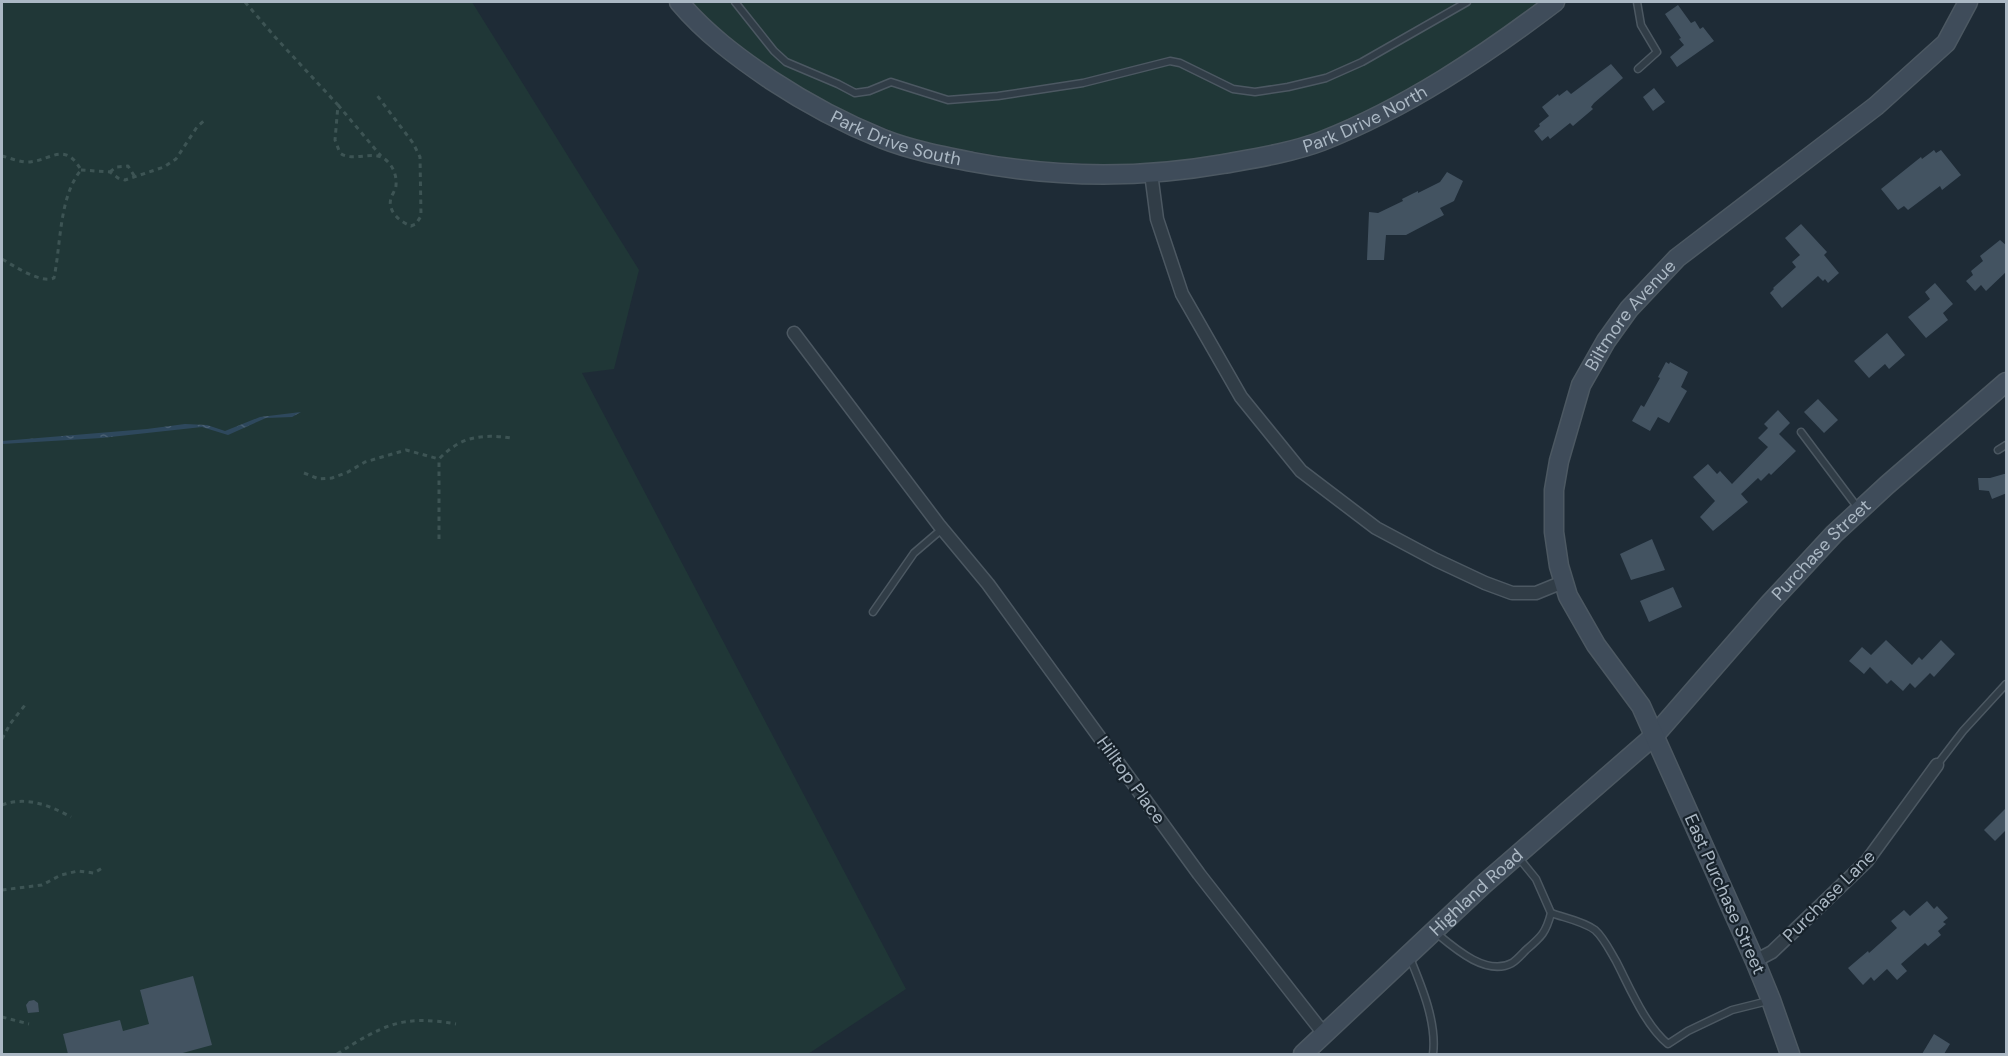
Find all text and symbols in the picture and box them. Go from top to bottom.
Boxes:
street label: Park Drive North [1300,80,1432,159]
street label: Park Drive South [826,105,963,172]
street label: Biltmore Avenue [1579,254,1681,375]
street label: Purchase Street [1766,494,1876,606]
street label: Hilltop Place [1091,731,1171,829]
street label: East Purchase Street [1679,810,1771,978]
street label: Highland Road [1424,843,1528,941]
street label: Purchase Lane [1778,845,1880,947]

